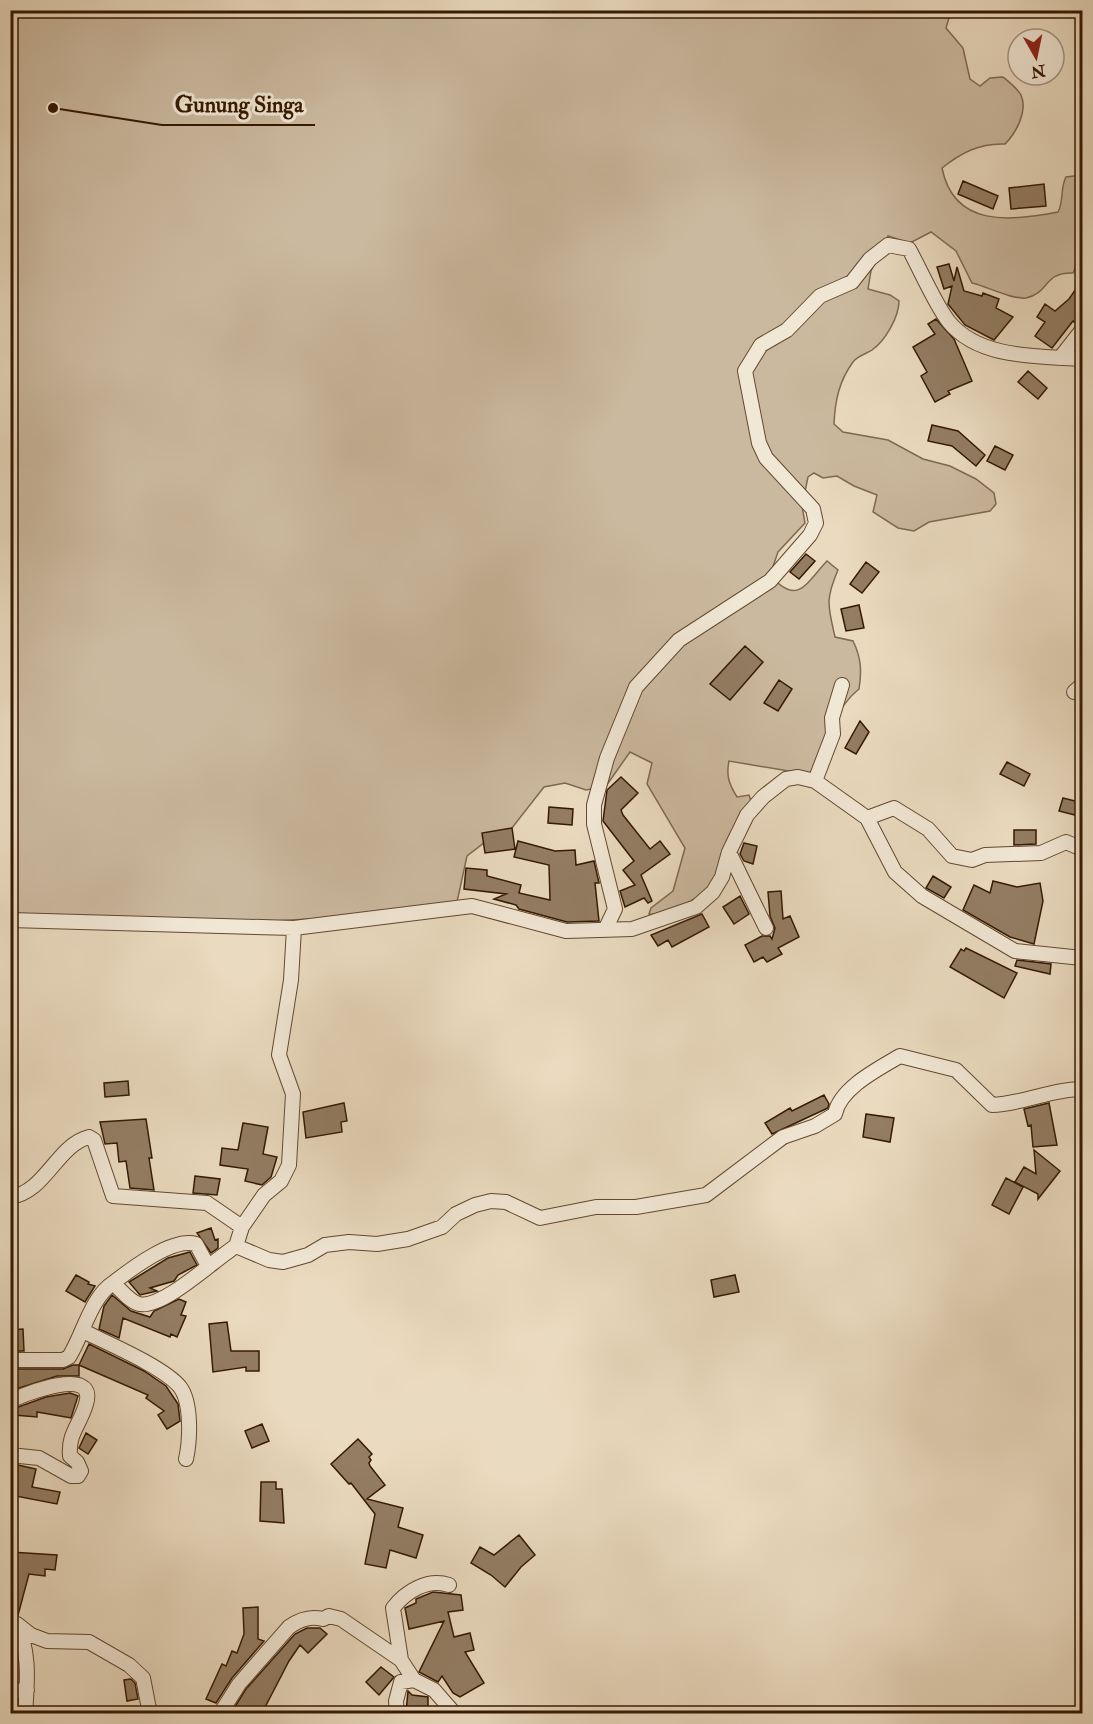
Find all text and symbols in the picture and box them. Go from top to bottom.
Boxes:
north arrow [1006,27,1066,87]
text: N [1029,60,1048,82]
callout: Gunung Singa [162,85,315,125]
text: Gunung Singa [175,91,304,120]

